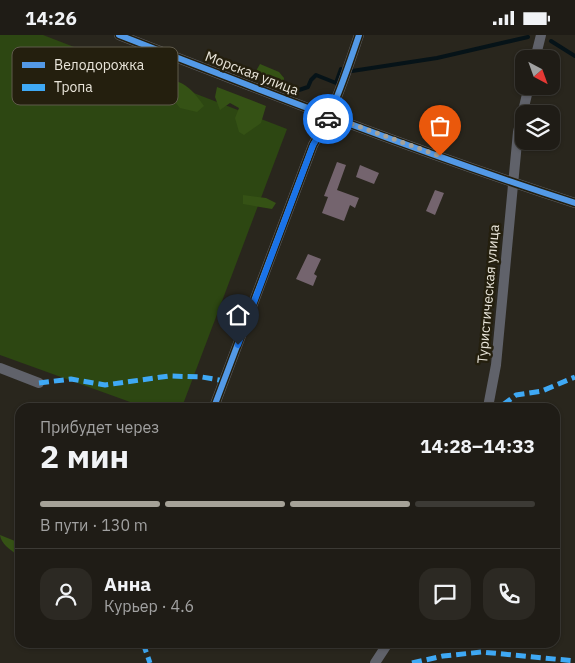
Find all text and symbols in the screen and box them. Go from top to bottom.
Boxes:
text: 14:26 [25,6,77,30]
legend [12,47,178,105]
street label: Морская улица [203,47,302,99]
north arrow [515,50,560,95]
map controls [515,50,560,150]
text: Велодорожка [54,56,145,74]
text: Тропа [54,78,93,96]
courier [303,94,353,144]
icon: car [314,105,342,133]
pin [419,105,461,156]
button: layers [515,105,560,150]
icon: bag [426,112,454,140]
street label: Туристическая улица [473,223,503,364]
pin [217,294,259,345]
icon: home [224,301,252,329]
text: Прибудет через [40,417,159,437]
text: 14:28–14:33 [420,434,535,458]
text: 2 мин [40,435,129,477]
text: В пути · 130 m [40,515,148,535]
button: person [40,568,92,620]
button: chat [419,568,471,620]
button: phone [483,568,535,620]
text: Анна [104,572,151,596]
text: Курьер · 4.6 [104,596,194,616]

